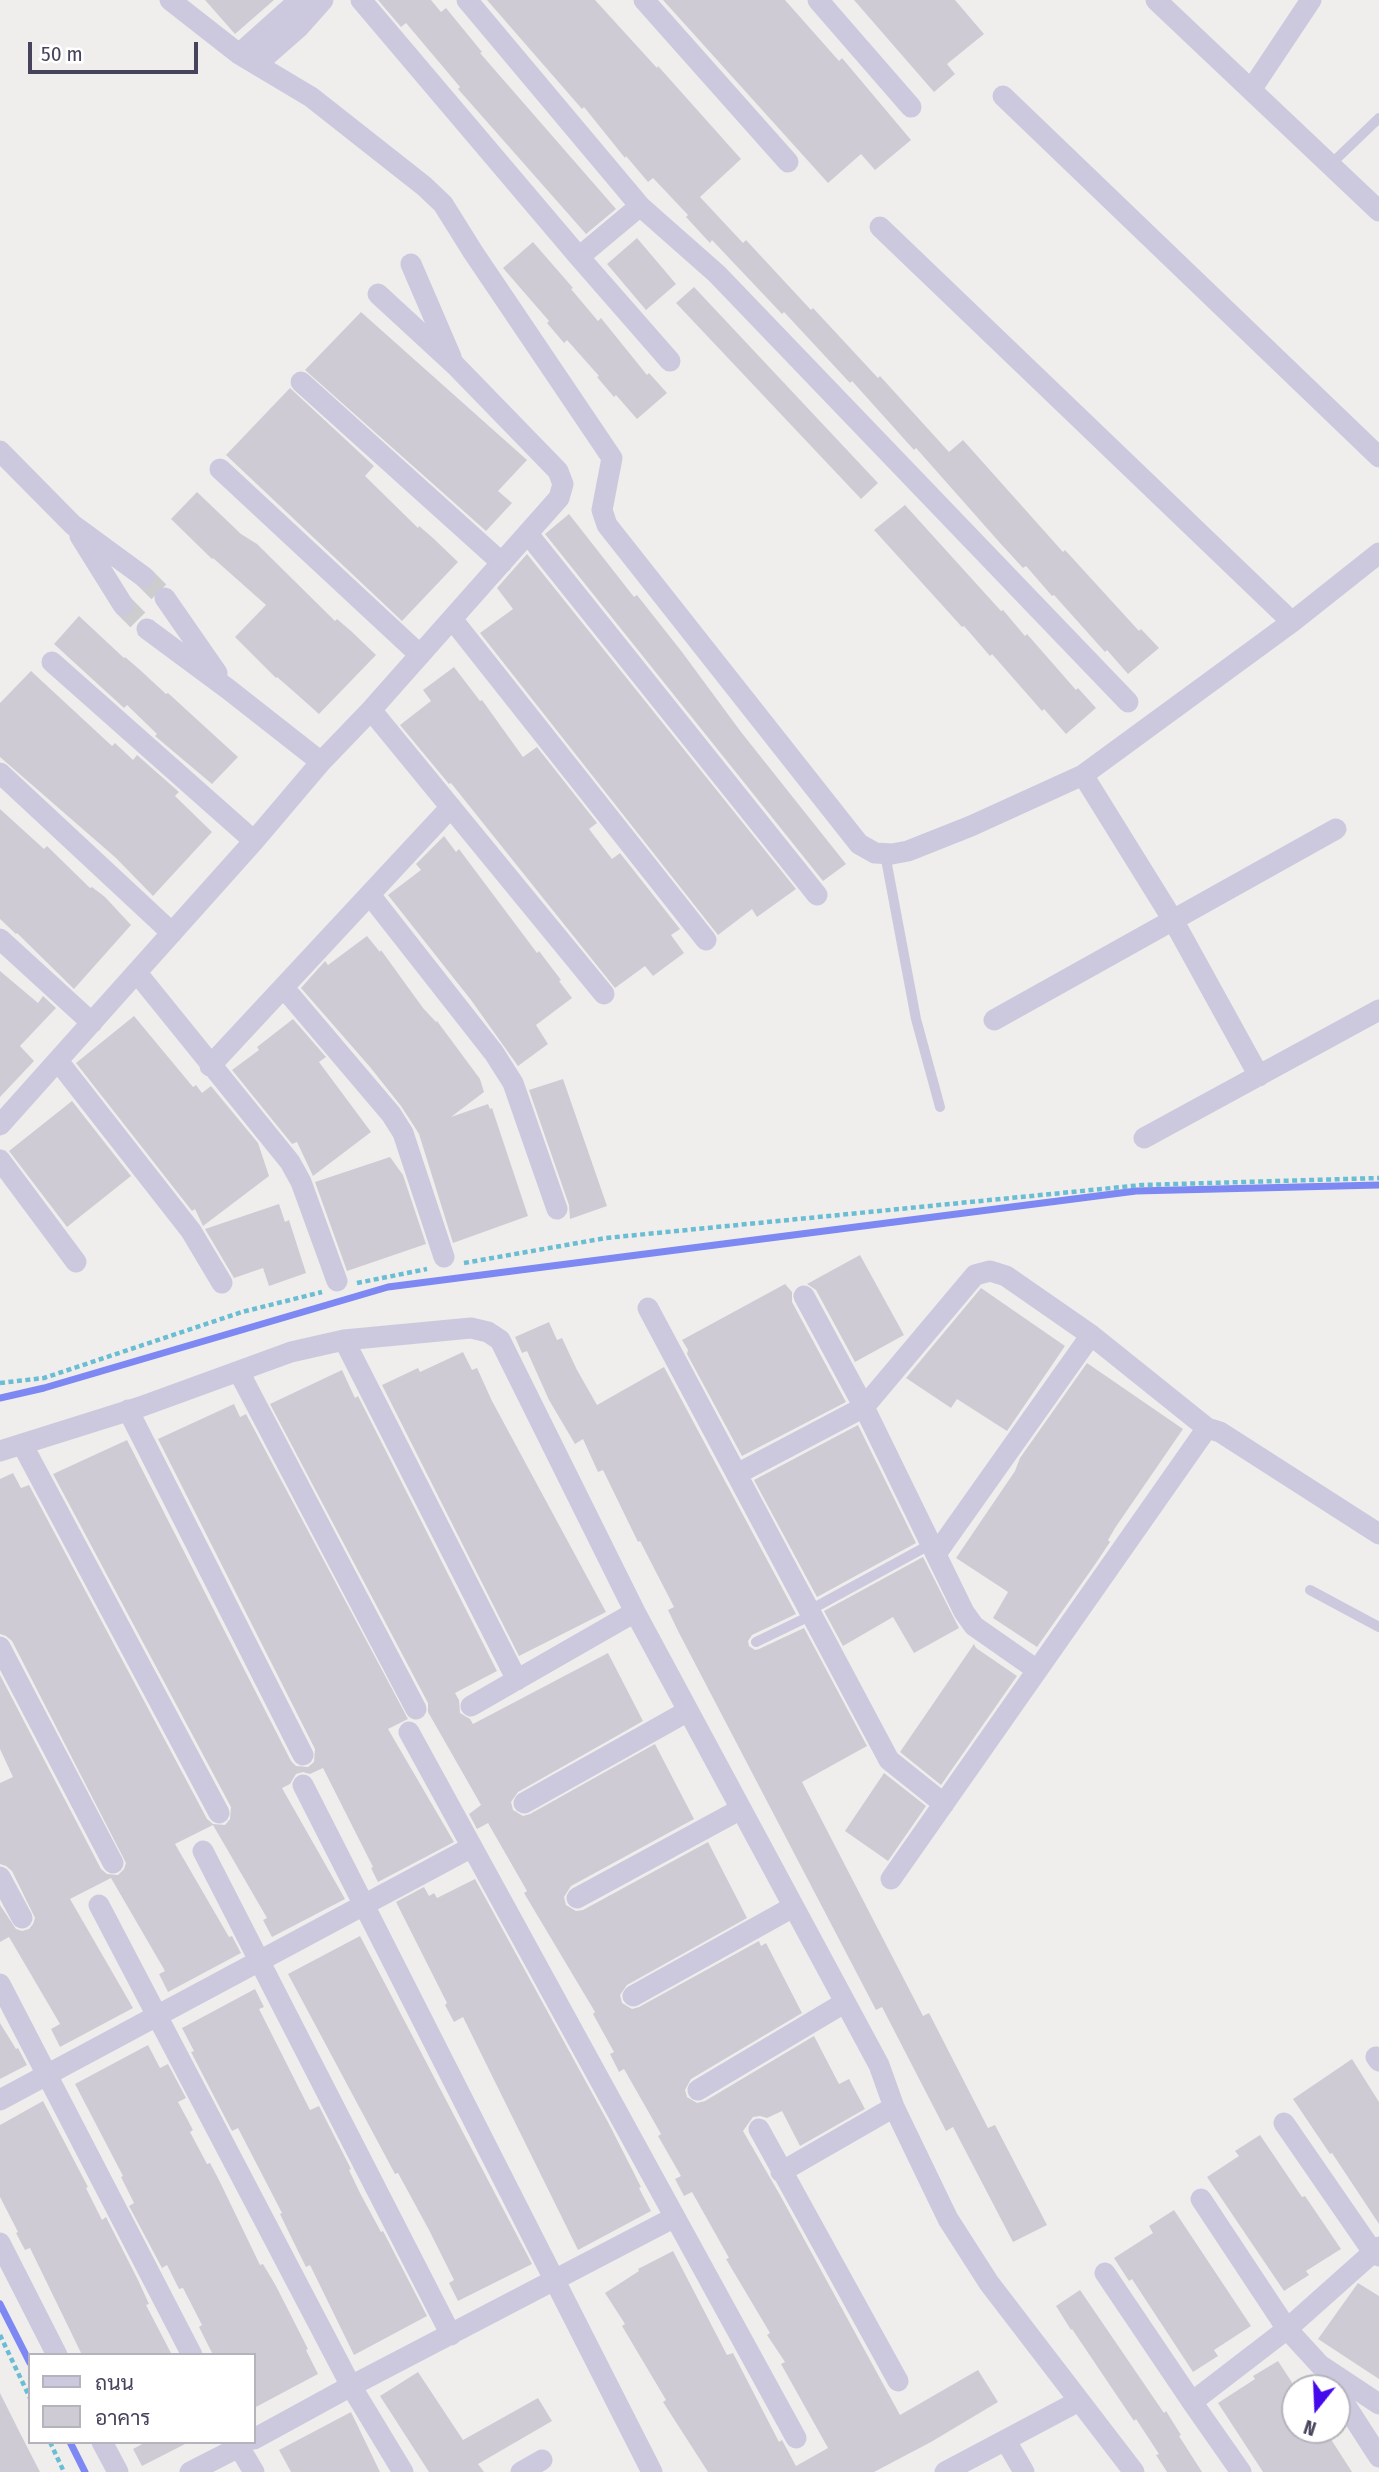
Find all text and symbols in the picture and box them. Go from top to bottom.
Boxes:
scale bar [32,28,201,72]
text: 50 m [41,41,83,67]
legend [28,2353,256,2444]
text: ถนน [95,2370,134,2396]
north arrow [1281,2374,1351,2444]
text: อาคาร [95,2405,151,2431]
text: N [1301,2415,1319,2440]

